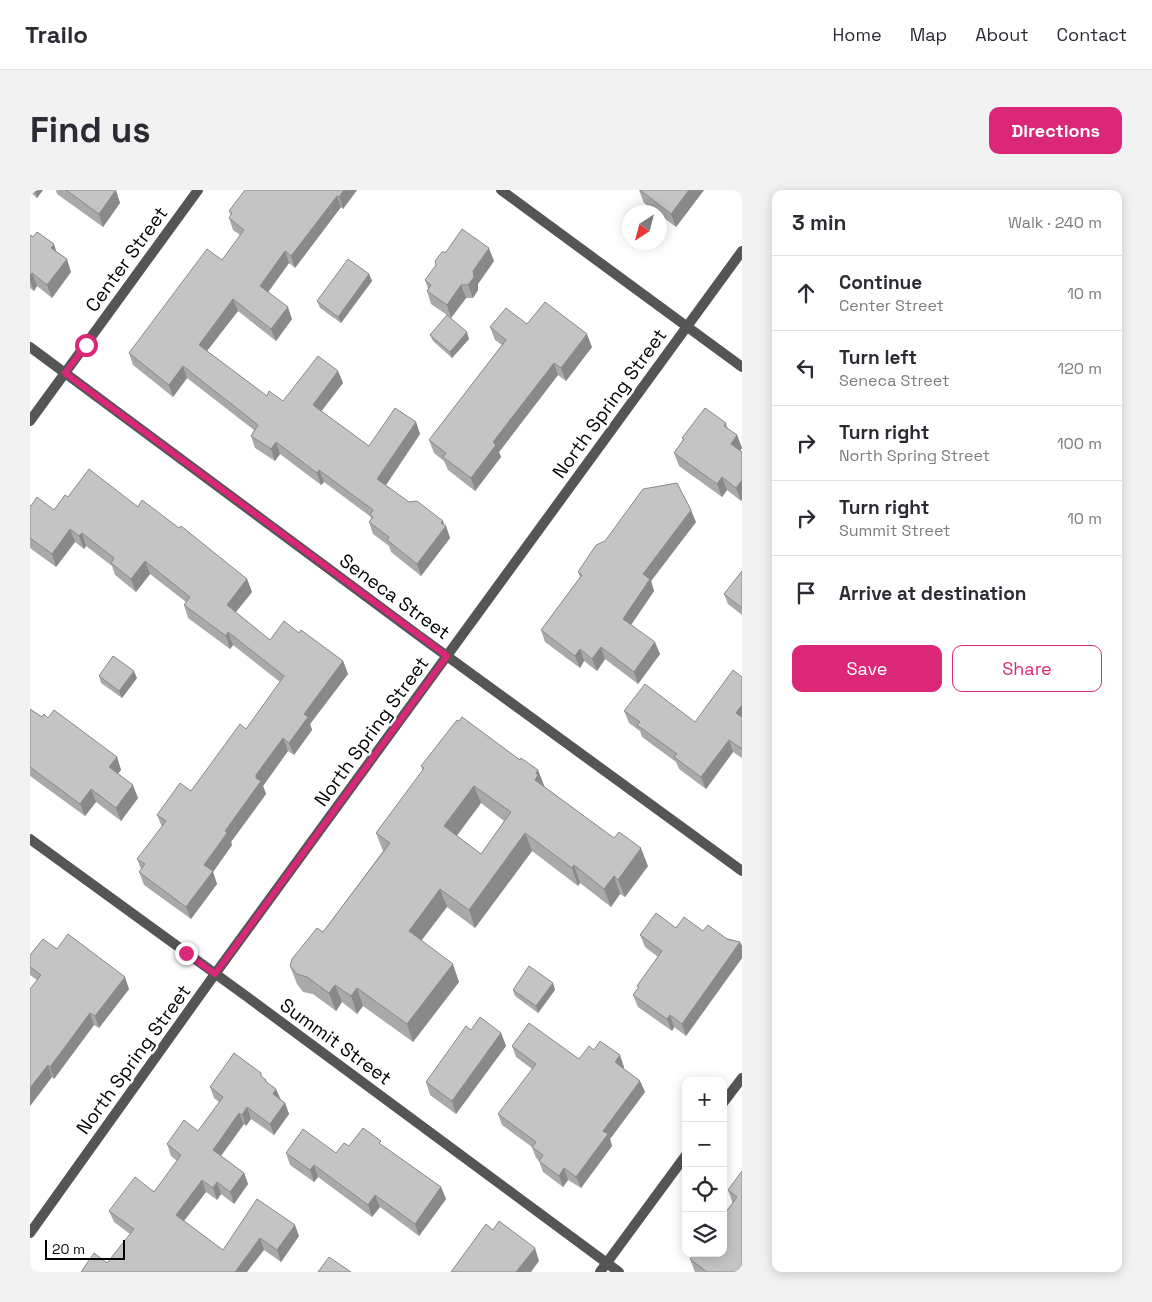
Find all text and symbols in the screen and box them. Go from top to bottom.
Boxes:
text: Trailo [25,19,88,50]
text: Home [833,23,882,46]
text: Map [910,23,947,46]
text: About [975,23,1029,46]
text: Contact [1057,23,1127,46]
button: Directions [989,107,1122,154]
text: Find us [30,108,151,152]
street label: Center Street [80,202,173,317]
north arrow [622,205,667,250]
text: 3 min [792,209,847,236]
text: Walk · 240 m [1008,212,1102,233]
text: Continue [839,270,922,295]
icon: ahead [792,279,820,307]
text: 10 m [1067,283,1102,304]
text: Center Street [839,295,944,316]
street label: North Spring Street [547,323,672,483]
route start [75,334,98,357]
text: Turn left [839,345,917,370]
icon: left [792,354,820,382]
text: 120 m [1058,358,1102,379]
text: Seneca Street [839,370,949,391]
text: Turn right [839,420,929,445]
icon: right [792,429,820,457]
text: 100 m [1057,433,1102,454]
text: North Spring Street [839,445,990,466]
text: Turn right [839,495,929,520]
icon: right [792,504,820,532]
text: 10 m [1067,508,1102,529]
text: Summit Street [839,520,950,541]
street label: Seneca Street [334,548,455,645]
icon: arrive [792,579,820,607]
text: Arrive at destination [839,581,1027,606]
button: Save [792,645,942,692]
button: Share [952,645,1102,692]
street label: North Spring Street [309,651,434,811]
route end [175,942,198,965]
street label: North Spring Street [71,979,196,1139]
street label: Summit Street [275,992,397,1090]
map controls [682,1077,727,1257]
button: + [682,1077,727,1122]
button: − [682,1122,727,1167]
button: locate [682,1167,727,1212]
button: layers [682,1212,727,1257]
scale bar [45,1237,125,1260]
text: 20 m [52,1240,85,1258]

